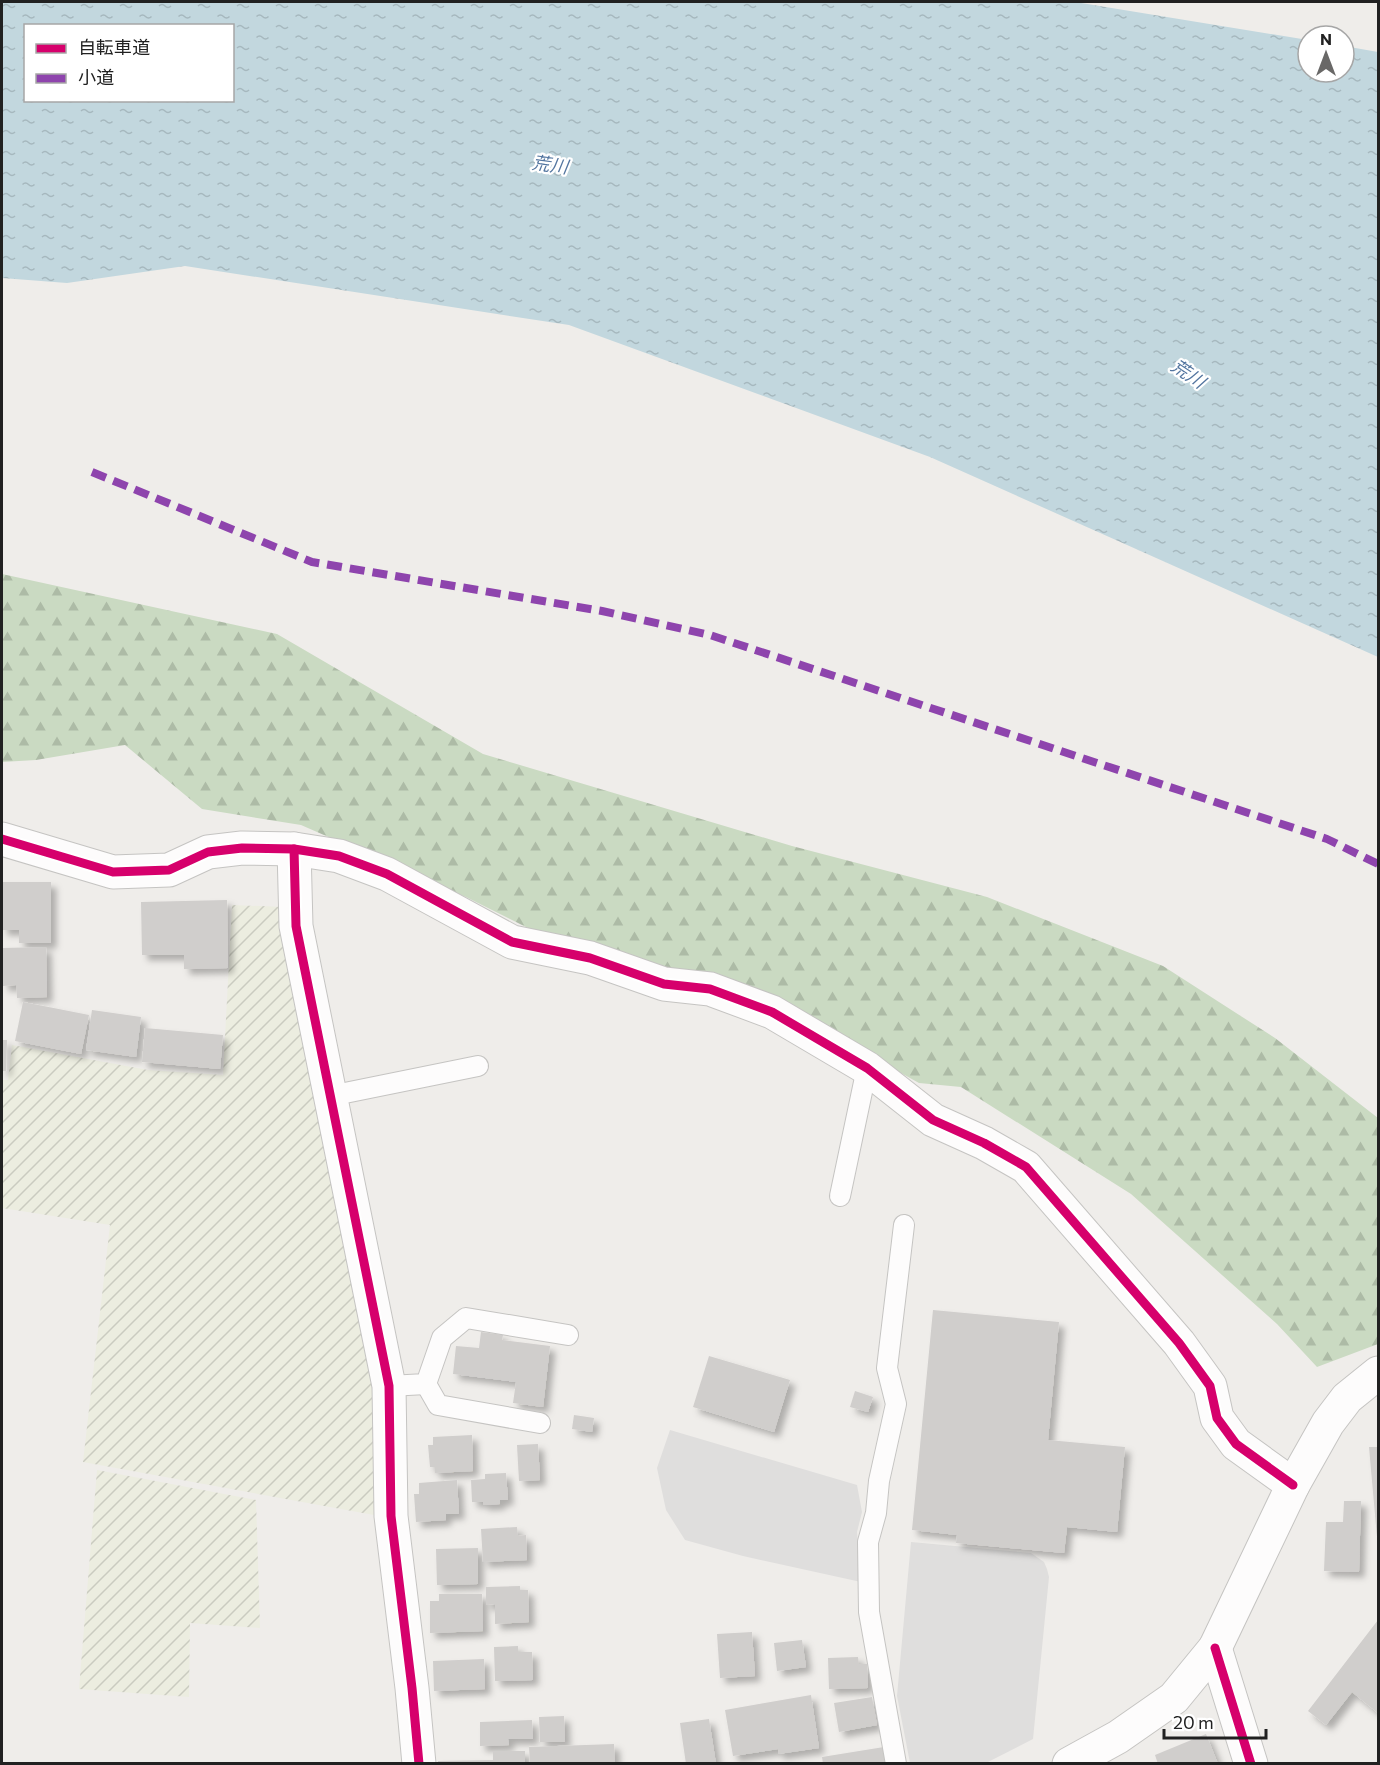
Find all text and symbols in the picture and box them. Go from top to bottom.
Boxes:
legend [24,24,234,102]
north arrow [1296,24,1356,84]
text: N [1320,29,1332,48]
text: 自転車道 [78,36,150,58]
text: 小道 [78,66,114,88]
water label: 荒川 [531,151,571,178]
water label: 荒川 [1167,354,1211,393]
scale bar [1164,1702,1266,1740]
text: 20 m [1173,1711,1214,1733]

